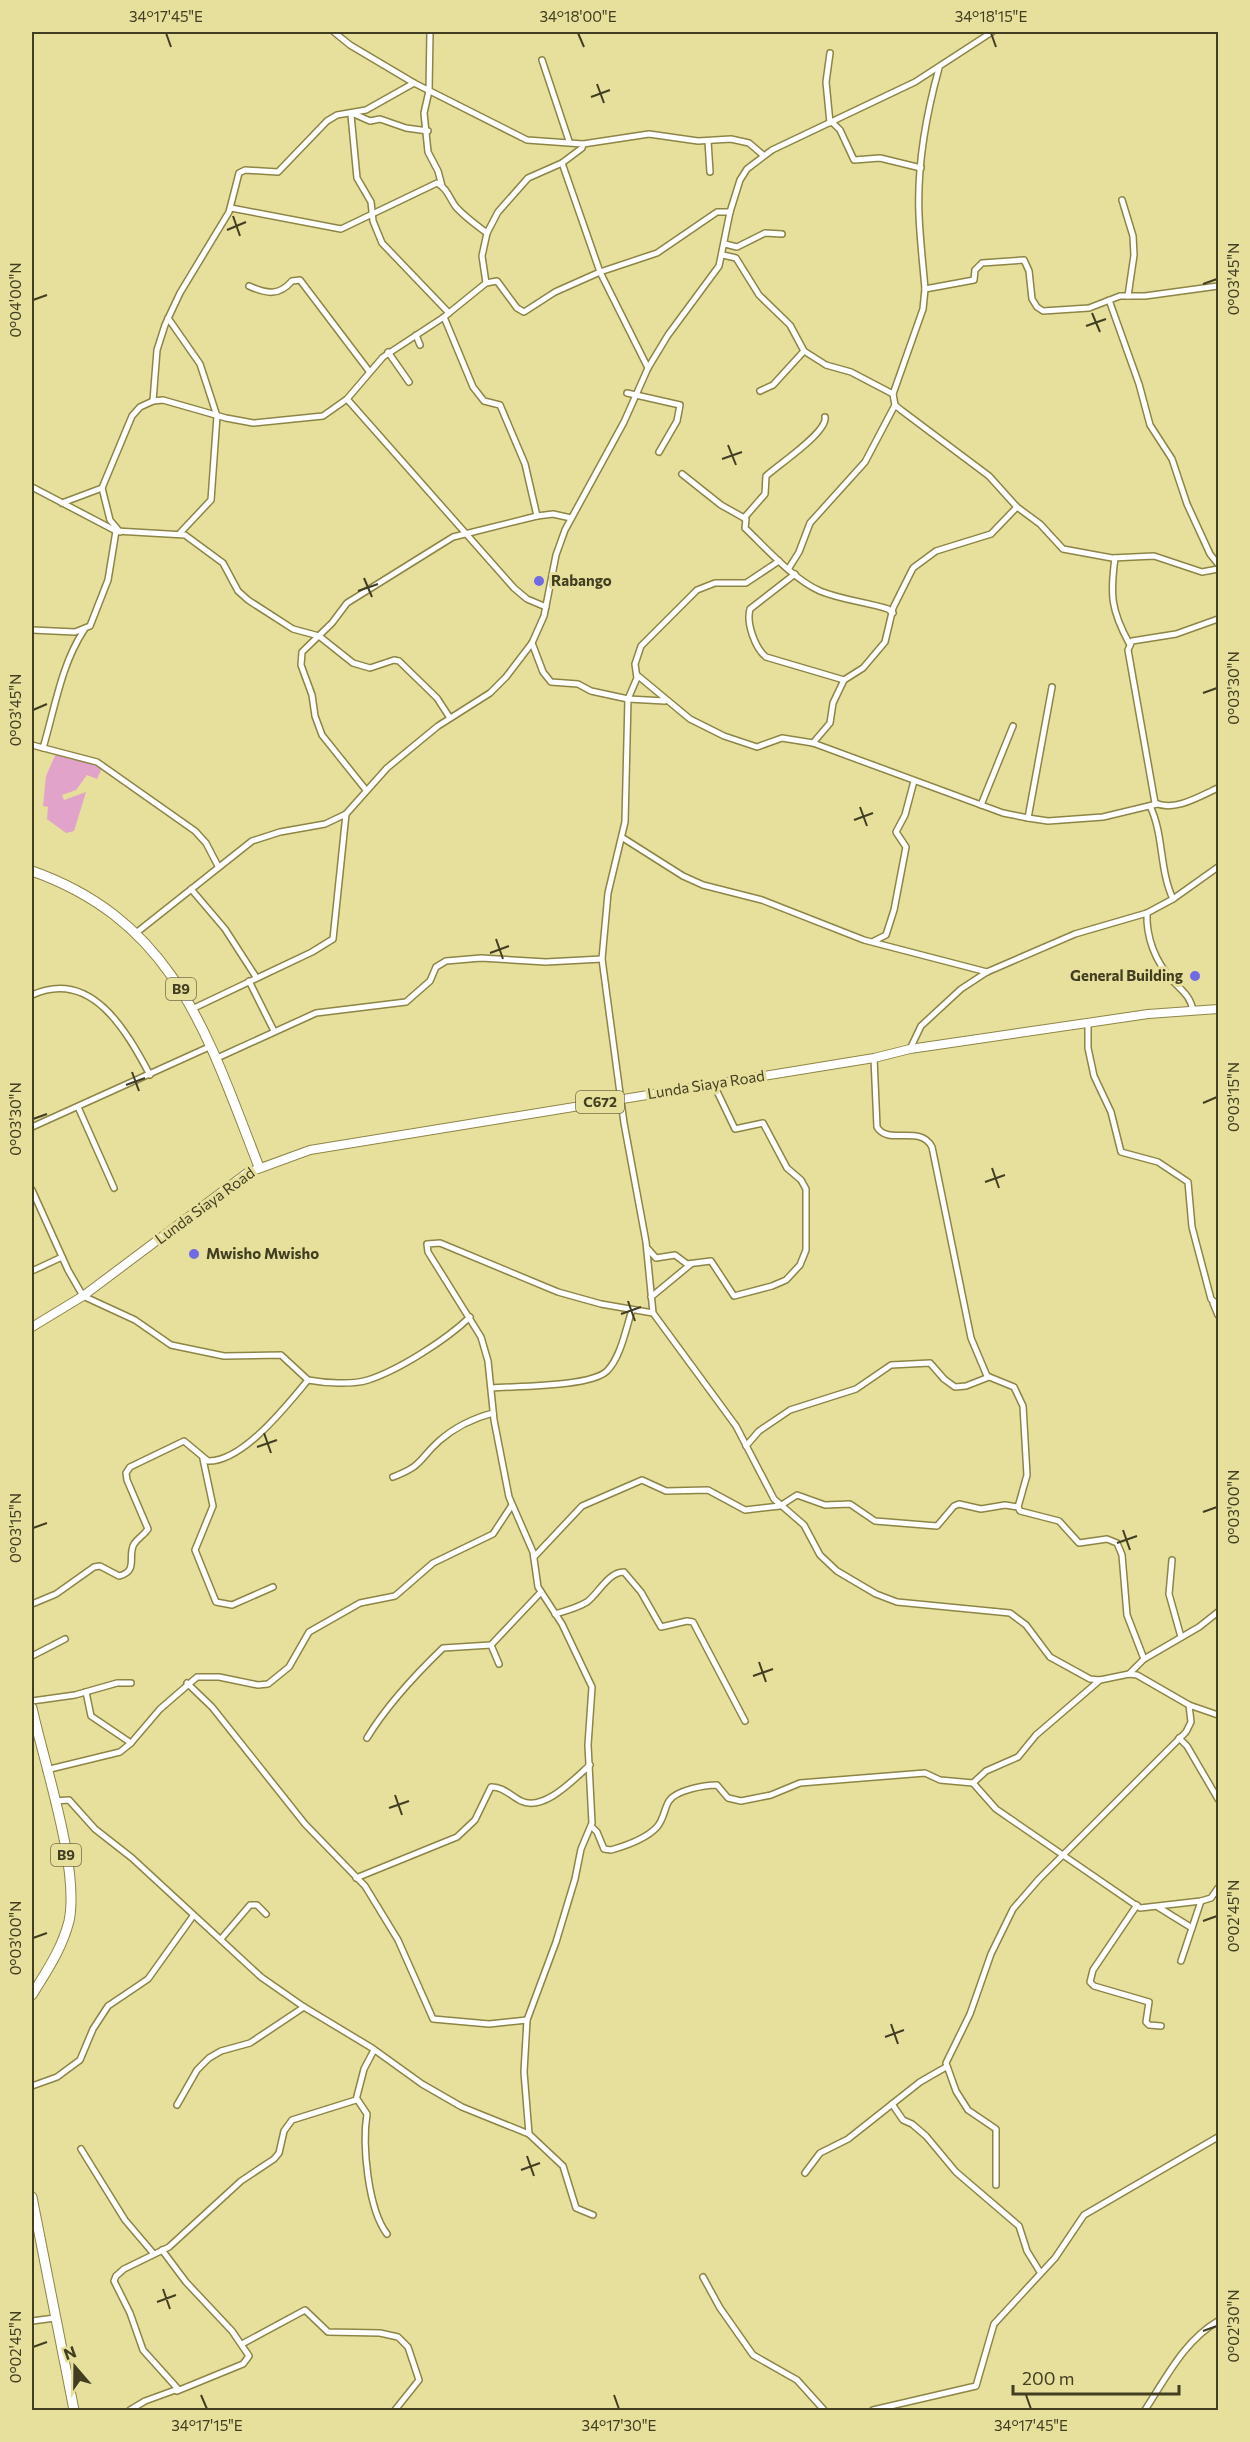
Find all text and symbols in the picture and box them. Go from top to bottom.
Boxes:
text: 34°17'45"E [129,7,203,25]
text: 34°18'00"E [539,7,617,25]
text: 34°18'15"E [955,7,1027,25]
text: 0°03'45"N [1224,243,1242,315]
text: 0°04'00"N [6,262,24,338]
place label: Rabango [551,571,612,589]
marker: Rabango [532,574,546,588]
text: 0°03'30"N [1224,651,1242,725]
text: 0°03'45"N [6,674,24,746]
place label: General Building [1070,966,1183,984]
marker: General Building [1188,969,1202,983]
road number: B9 [166,978,196,1000]
text: 0°03'15"N [1224,1062,1242,1132]
street label: Lunda Siaya Road [646,1066,766,1102]
text: 0°03'30"N [6,1082,24,1156]
road number: C672 [576,1091,624,1113]
street label: Lunda Siaya Road [151,1163,258,1247]
place label: Mwisho Mwisho [206,1244,319,1262]
marker: Mwisho Mwisho [187,1247,201,1261]
text: 0°03'00"N [1224,1470,1242,1544]
text: 0°03'15"N [6,1493,24,1563]
road number: B9 [51,1844,81,1866]
text: 0°02'45"N [1224,1880,1242,1952]
text: 0°03'00"N [6,1901,24,1975]
text: 0°02'30"N [1224,2289,1242,2363]
text: 0°02'45"N [6,2311,24,2383]
north arrow [45,2337,105,2397]
text: N [61,2341,79,2363]
scale bar [1013,2358,1180,2396]
text: 200 m [1022,2367,1075,2389]
text: 34°17'15"E [171,2416,243,2434]
text: 34°17'30"E [582,2416,656,2434]
text: 34°17'45"E [994,2416,1068,2434]

